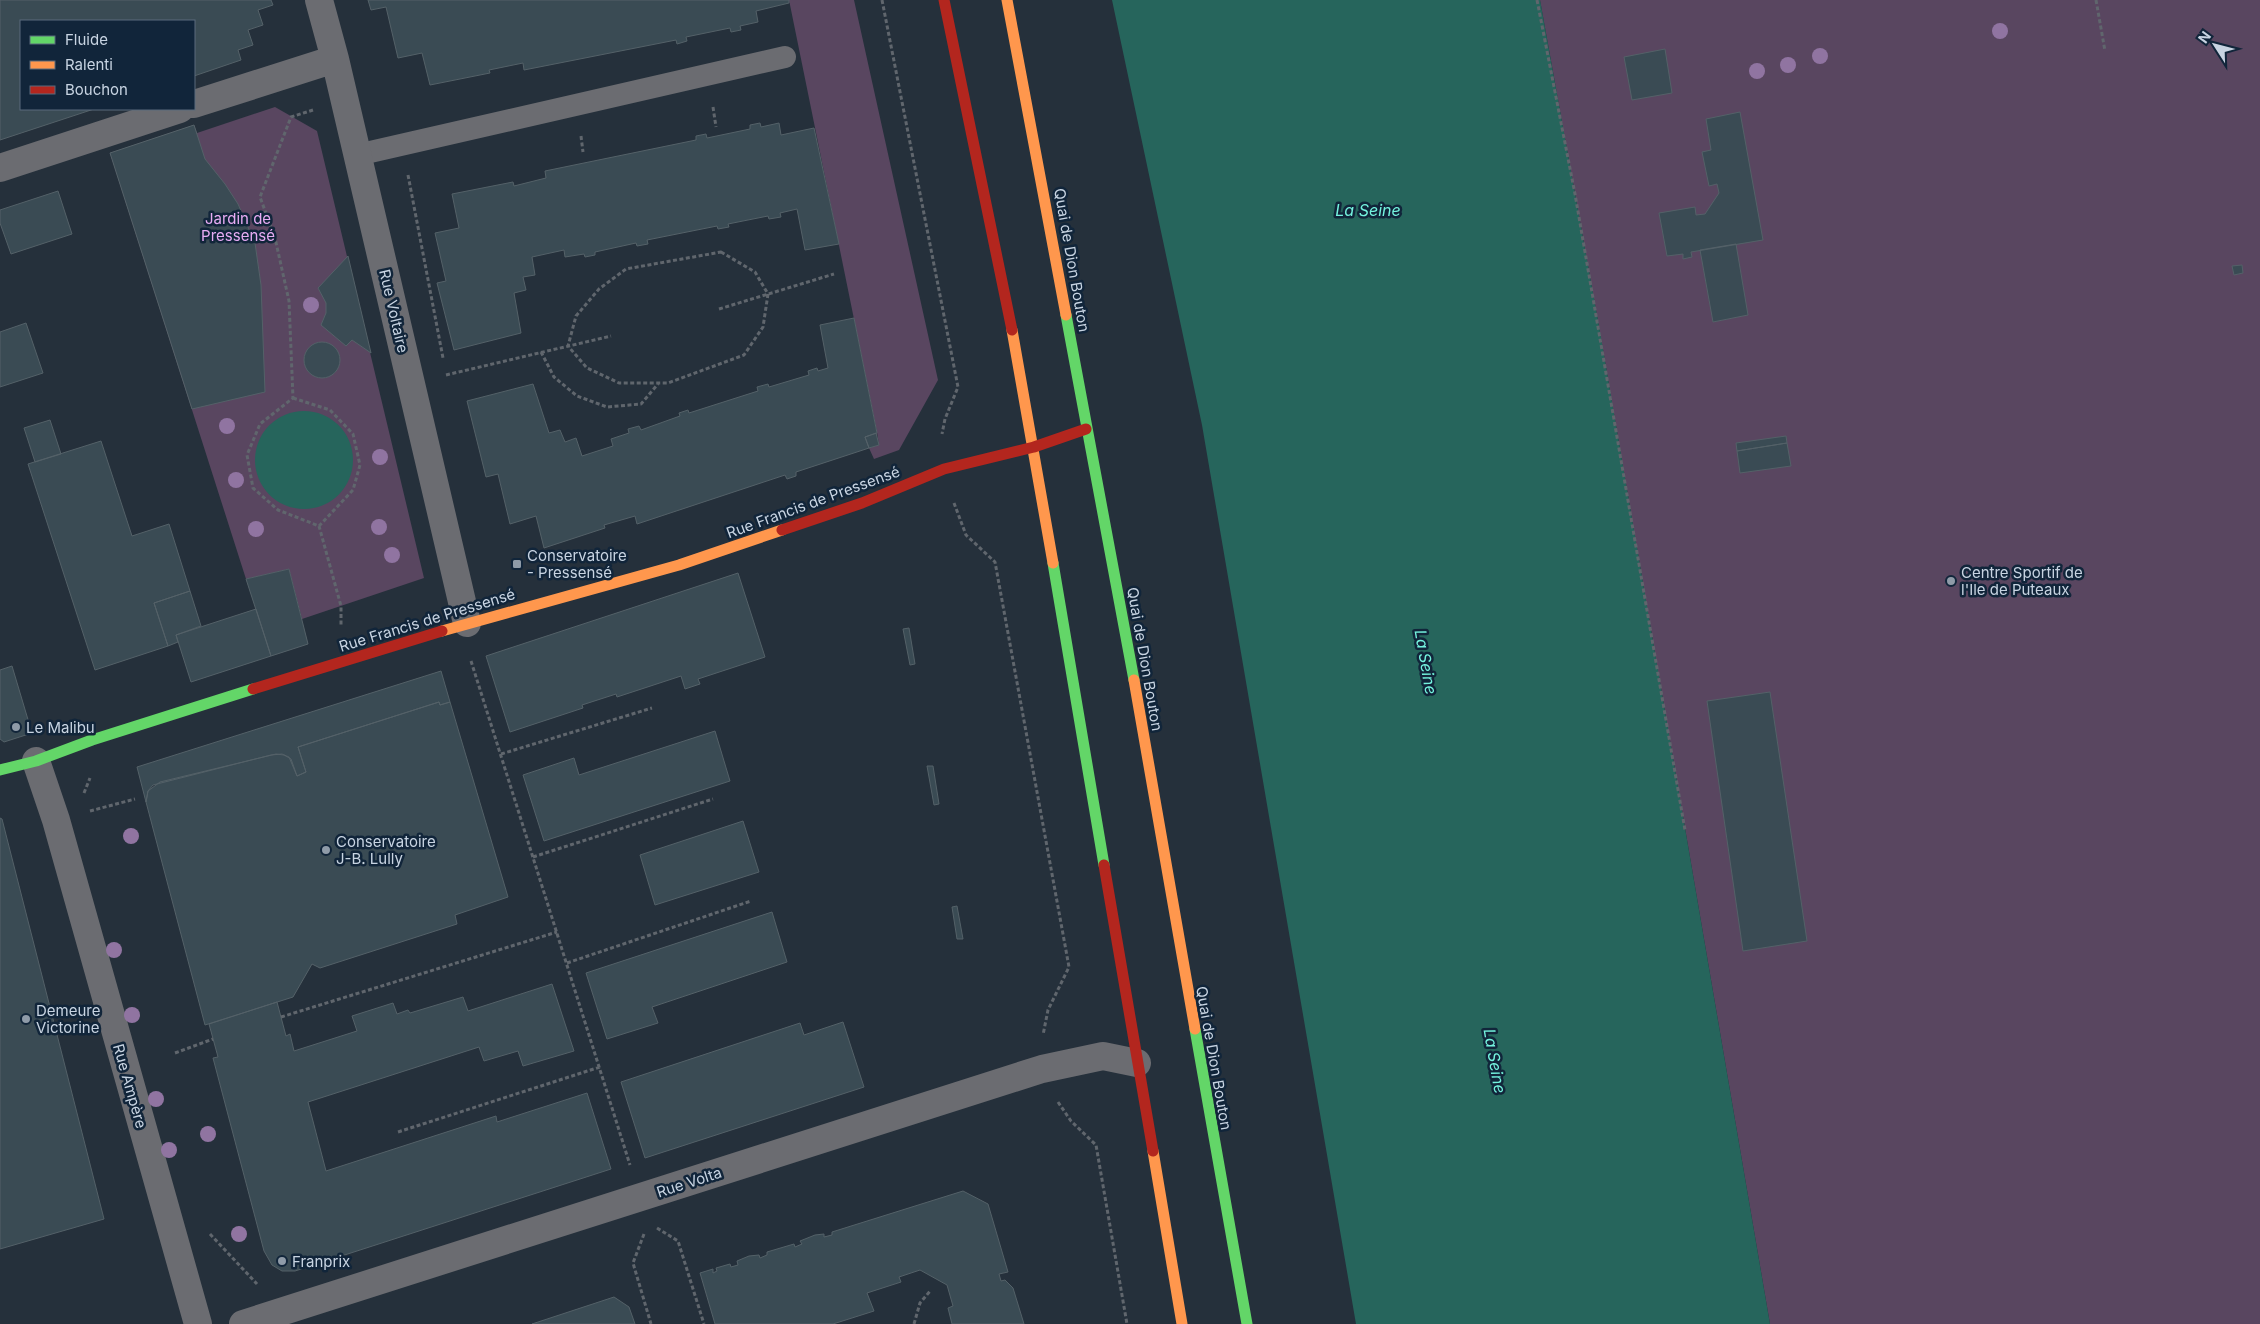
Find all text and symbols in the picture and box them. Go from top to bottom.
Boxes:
legend [20,20,195,110]
north arrow [2190,20,2240,70]
text: N [2194,28,2214,46]
text: Fluide [65,30,108,49]
text: Ralenti [65,55,113,74]
text: Bouchon [65,80,128,99]
street label: Quai de Dion Bouton [1050,187,1094,333]
water label: La Seine [1335,200,1401,220]
park label: Jardin de Pressensé [201,209,275,245]
street label: Rue Voltaire [375,267,413,355]
street label: Rue Francis de Pressensé [724,462,902,542]
place label: Conservatoire - Pressensé [527,546,627,582]
marker: Conservatoire - Pressensé [511,558,523,570]
place label: Centre Sportif de l'Ile de Puteaux [1961,563,2083,599]
marker: Centre Sportif de l'Ile de Puteaux [1945,575,1957,587]
street label: Rue Francis de Pressensé [337,584,517,656]
street label: Quai de Dion Bouton [1123,586,1167,732]
water label: La Seine [1410,628,1442,696]
place label: Le Malibu [26,718,95,737]
marker: Le Malibu [10,721,22,733]
place label: Conservatoire J-B. Lully [336,832,436,868]
marker: Conservatoire J-B. Lully [320,844,332,856]
street label: Quai de Dion Bouton [1192,985,1236,1131]
place label: Demeure Victorine [36,1001,100,1037]
marker: Demeure Victorine [20,1013,32,1025]
water label: La Seine [1479,1027,1511,1095]
street label: Rue Ampère [109,1042,151,1130]
street label: Rue Volta [654,1163,724,1201]
place label: Franprix [292,1252,350,1271]
marker: Franprix [276,1255,288,1267]

